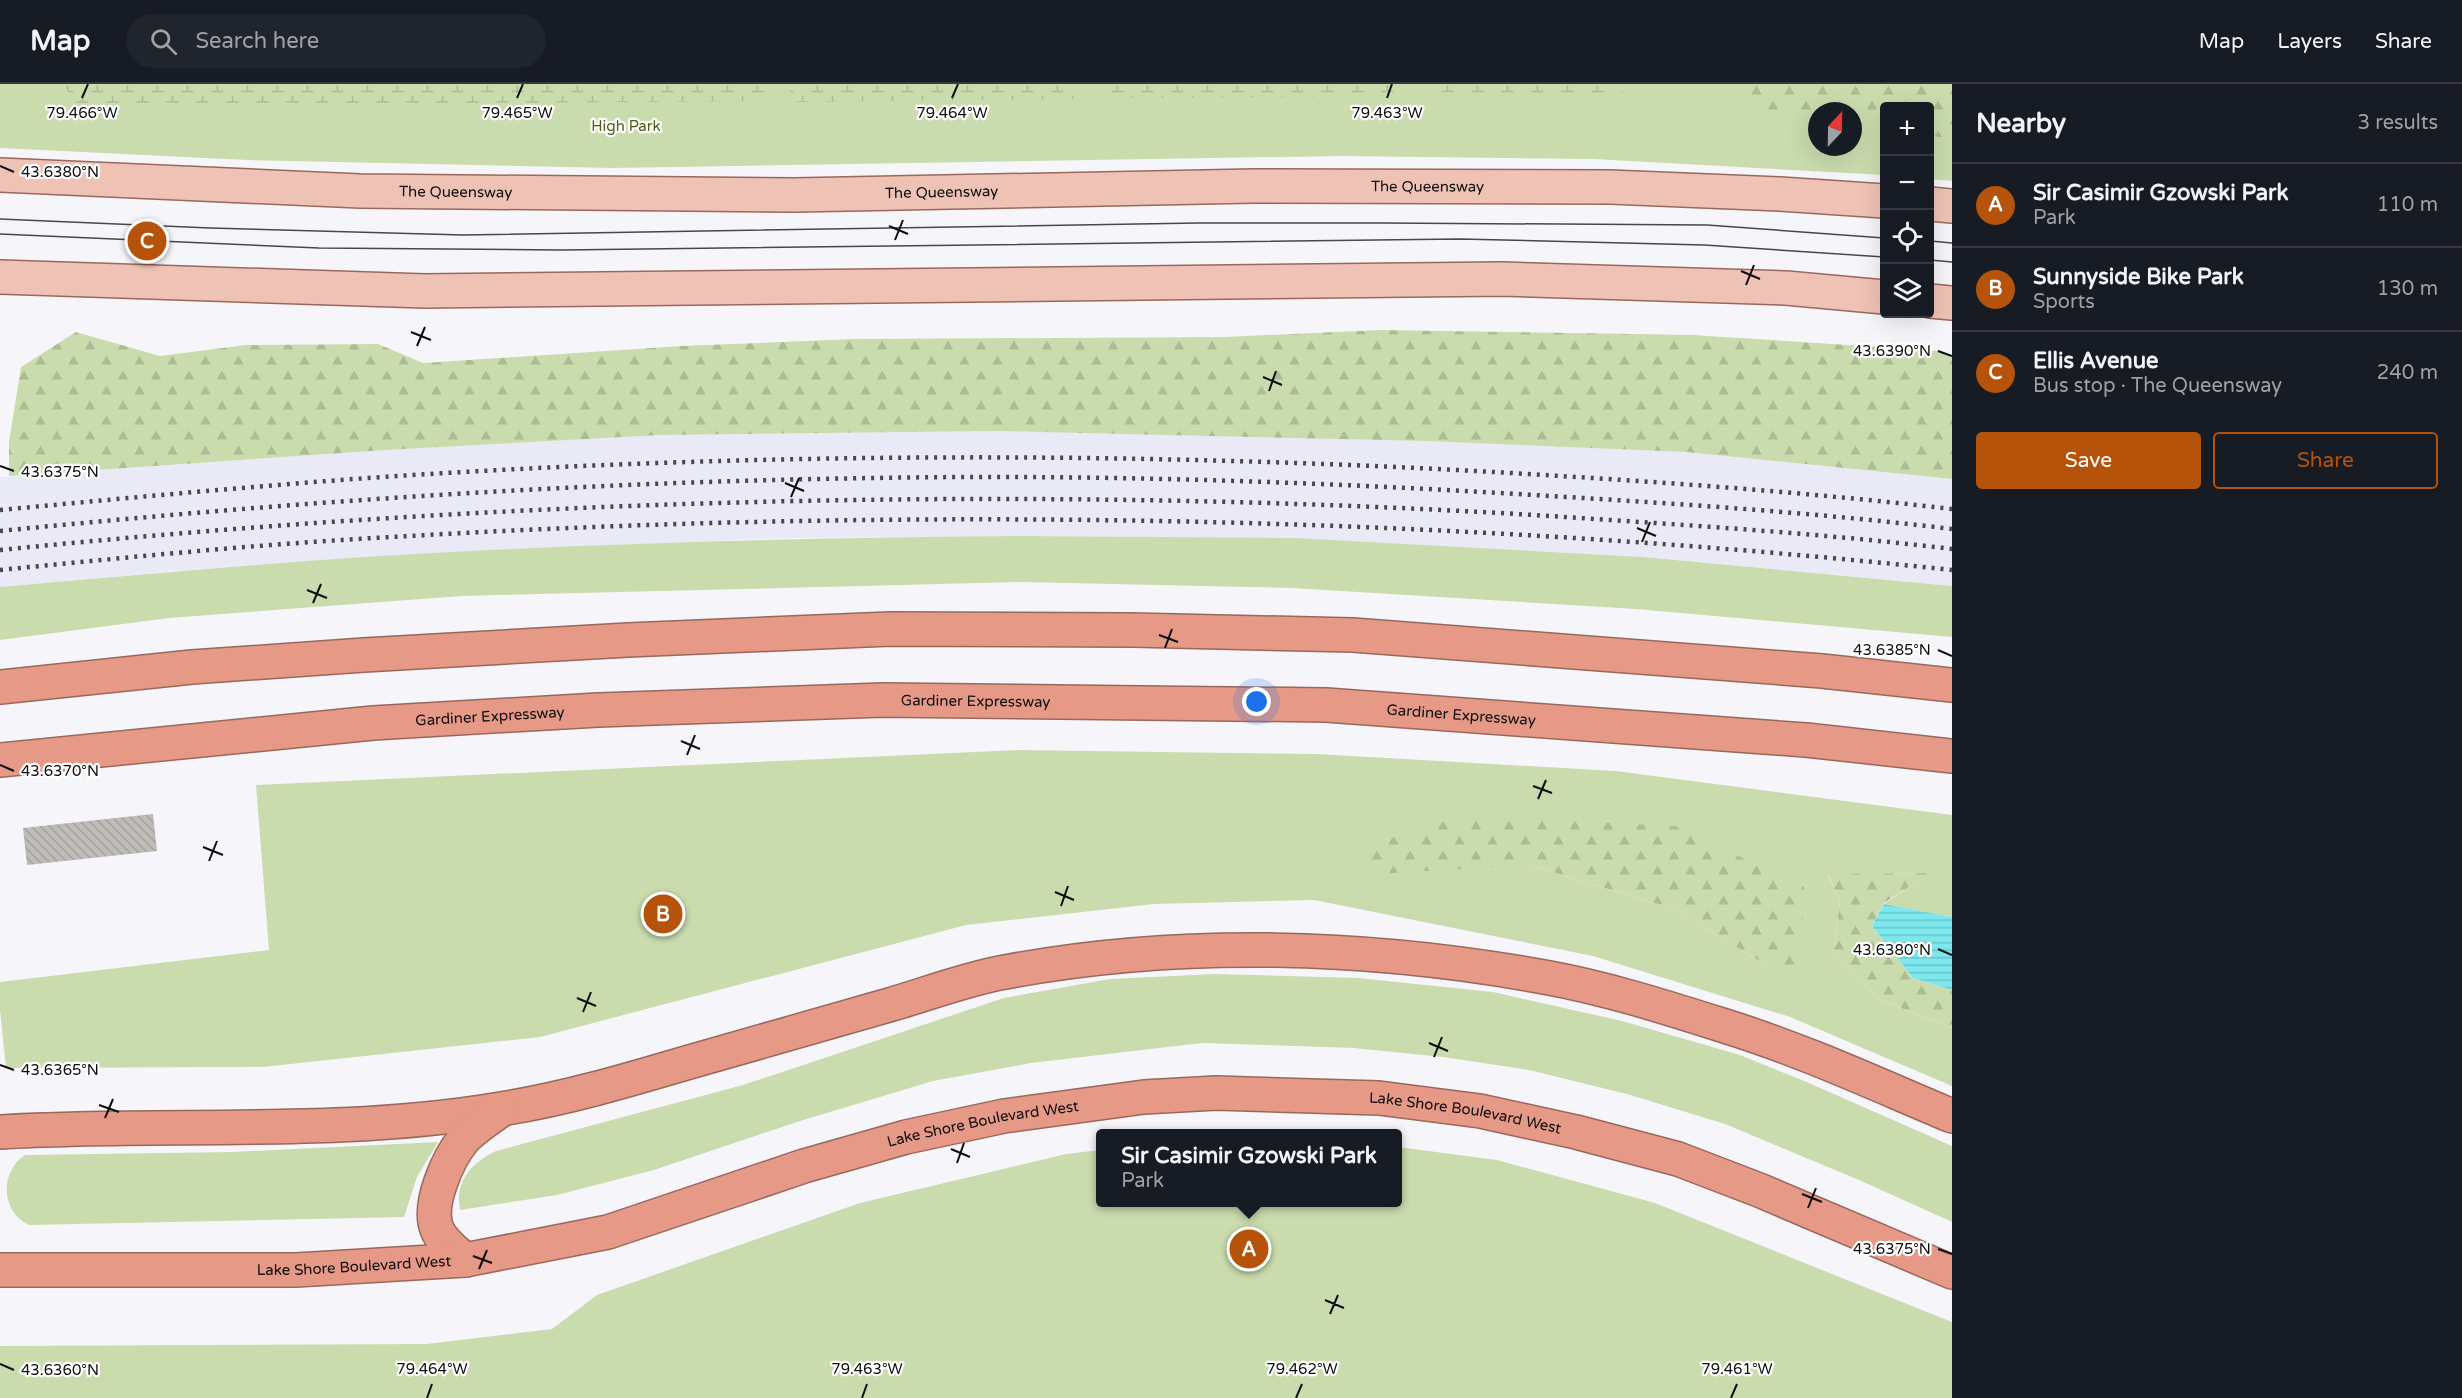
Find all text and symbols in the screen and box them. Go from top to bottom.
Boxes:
search box [126,14,546,68]
text: Map [30,24,90,58]
icon: search [147,25,180,58]
text: Search here [195,28,319,54]
text: Map [2199,29,2244,54]
text: Layers [2277,29,2342,54]
text: Share [2375,29,2432,54]
north arrow [1808,102,1862,156]
map controls [1880,102,1934,318]
button: + [1880,102,1934,156]
text: 79.466°W [46,104,118,122]
text: 79.465°W [481,104,553,122]
text: 79.464°W [916,104,988,122]
text: 79.463°W [1351,104,1423,122]
text: Nearby [1976,108,2066,139]
text: 3 results [2358,111,2438,135]
park label: High Park [591,117,661,135]
button: − [1880,156,1934,210]
text: 43.6380°N [21,163,99,181]
street label: The Queensway [1371,177,1484,196]
text: Sir Casimir Gzowski Park [2033,180,2289,206]
street label: The Queensway [399,182,512,201]
street label: The Queensway [885,182,998,202]
text: A [1988,193,2003,217]
text: 110 m [2377,193,2438,217]
text: Park [2033,206,2076,230]
button: locate [1880,210,1934,264]
pin: C [128,218,166,264]
button: layers [1880,264,1934,318]
text: Sunnyside Bike Park [2033,264,2244,290]
text: B [1989,277,2002,301]
text: 130 m [2377,277,2438,301]
text: Sports [2033,290,2095,314]
text: 43.6390°N [1853,342,1931,360]
text: Ellis Avenue [2033,348,2159,374]
text: C [1989,361,2002,385]
text: 240 m [2377,361,2438,385]
text: Bus stop · The Queensway [2033,374,2282,398]
button: Save [1976,432,2201,489]
button: Share [2213,432,2438,489]
text: 43.6375°N [21,463,99,481]
text: 43.6385°N [1853,641,1931,659]
your location [1242,687,1271,716]
street label: Gardiner Expressway [901,691,1050,711]
street label: Gardiner Expressway [1386,700,1536,729]
street label: Gardiner Expressway [415,703,565,730]
text: 43.6370°N [21,762,99,780]
pin: B [644,892,682,936]
text: 43.6380°N [1853,941,1931,959]
text: 43.6365°N [21,1061,99,1079]
street label: Lake Shore Boulevard West [1369,1089,1563,1138]
street label: Lake Shore Boulevard West [885,1097,1080,1151]
popup [1096,1129,1402,1207]
text: Sir Casimir Gzowski Park [1121,1143,1377,1169]
text: Park [1121,1169,1164,1193]
pin: A [1230,1226,1268,1272]
text: 43.6375°N [1853,1240,1931,1258]
street label: Lake Shore Boulevard West [257,1252,452,1279]
text: 79.464°W [396,1360,468,1378]
text: 79.463°W [831,1360,903,1378]
text: 79.462°W [1266,1360,1338,1378]
text: 79.461°W [1701,1360,1773,1378]
text: 43.6360°N [21,1361,99,1379]

